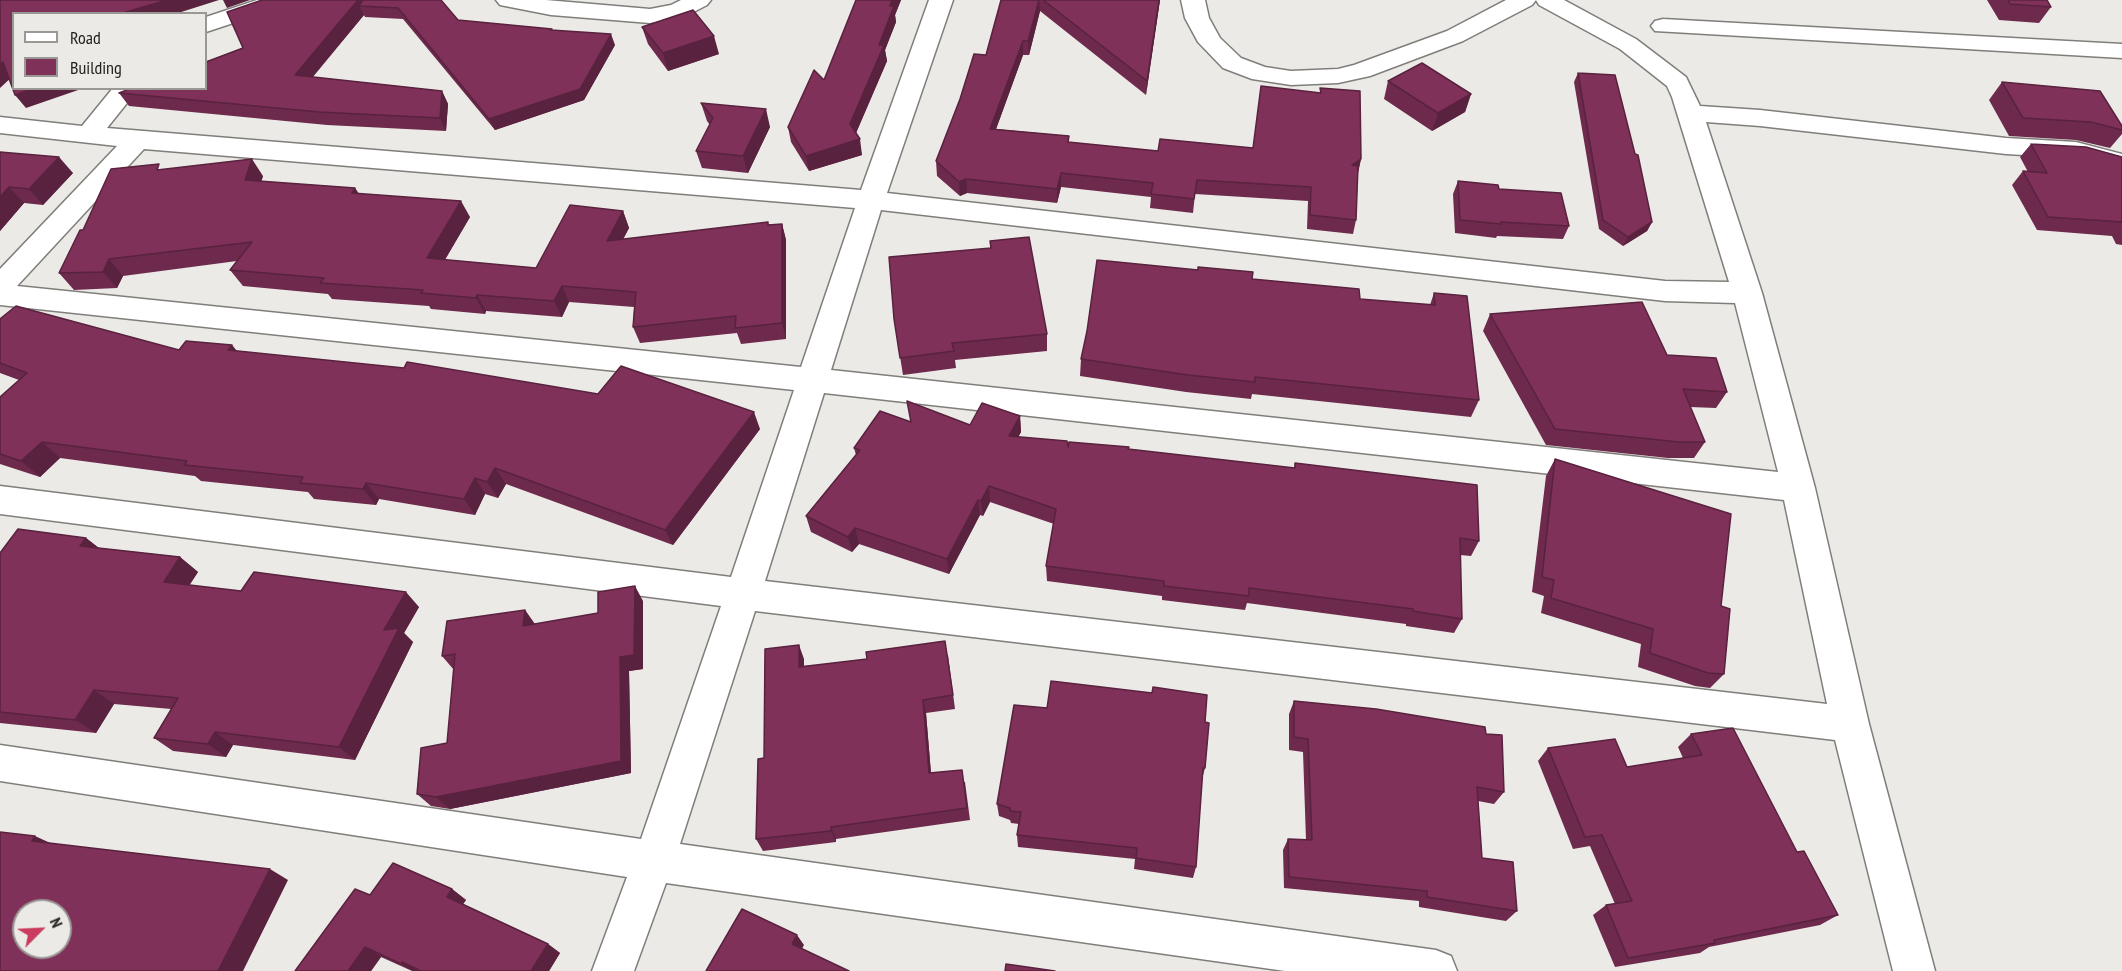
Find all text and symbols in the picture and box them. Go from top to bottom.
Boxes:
legend [12,12,207,90]
text: Road [70,26,101,49]
text: Building [70,56,122,79]
north arrow [12,899,72,959]
text: N [46,914,68,930]

